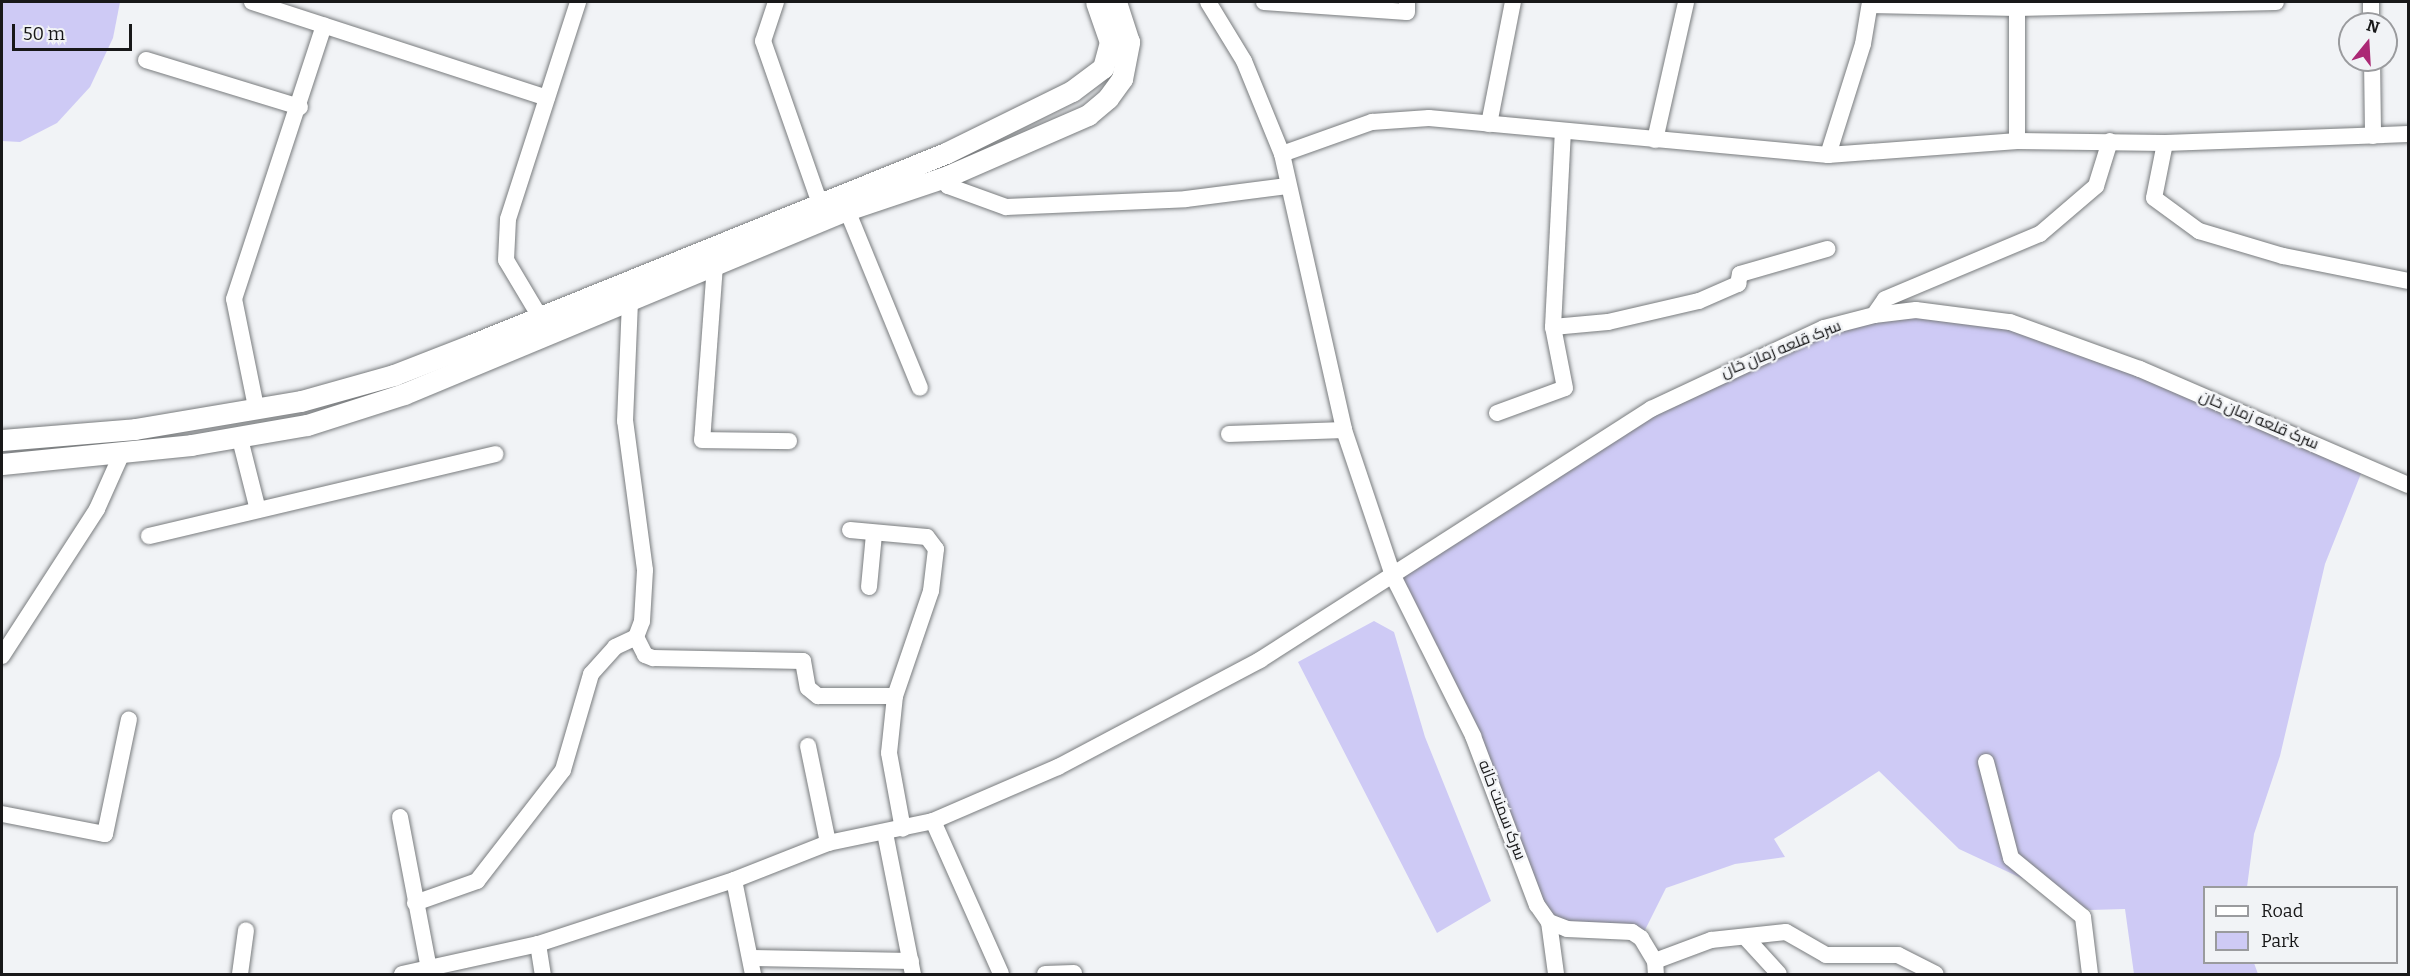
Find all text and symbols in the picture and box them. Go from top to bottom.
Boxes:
scale bar [15,12,135,50]
north arrow [2338,12,2398,72]
text: N [2364,15,2382,37]
text: 50 m [23,23,65,45]
street label: سرک قلعه زمان خان [1718,316,1844,382]
street label: سرک قلعه زمان خان [2196,386,2322,454]
street label: سرک سمنت خانه [1474,757,1530,863]
legend [2203,886,2398,964]
text: Road [2261,900,2303,922]
text: Park [2261,930,2299,952]

